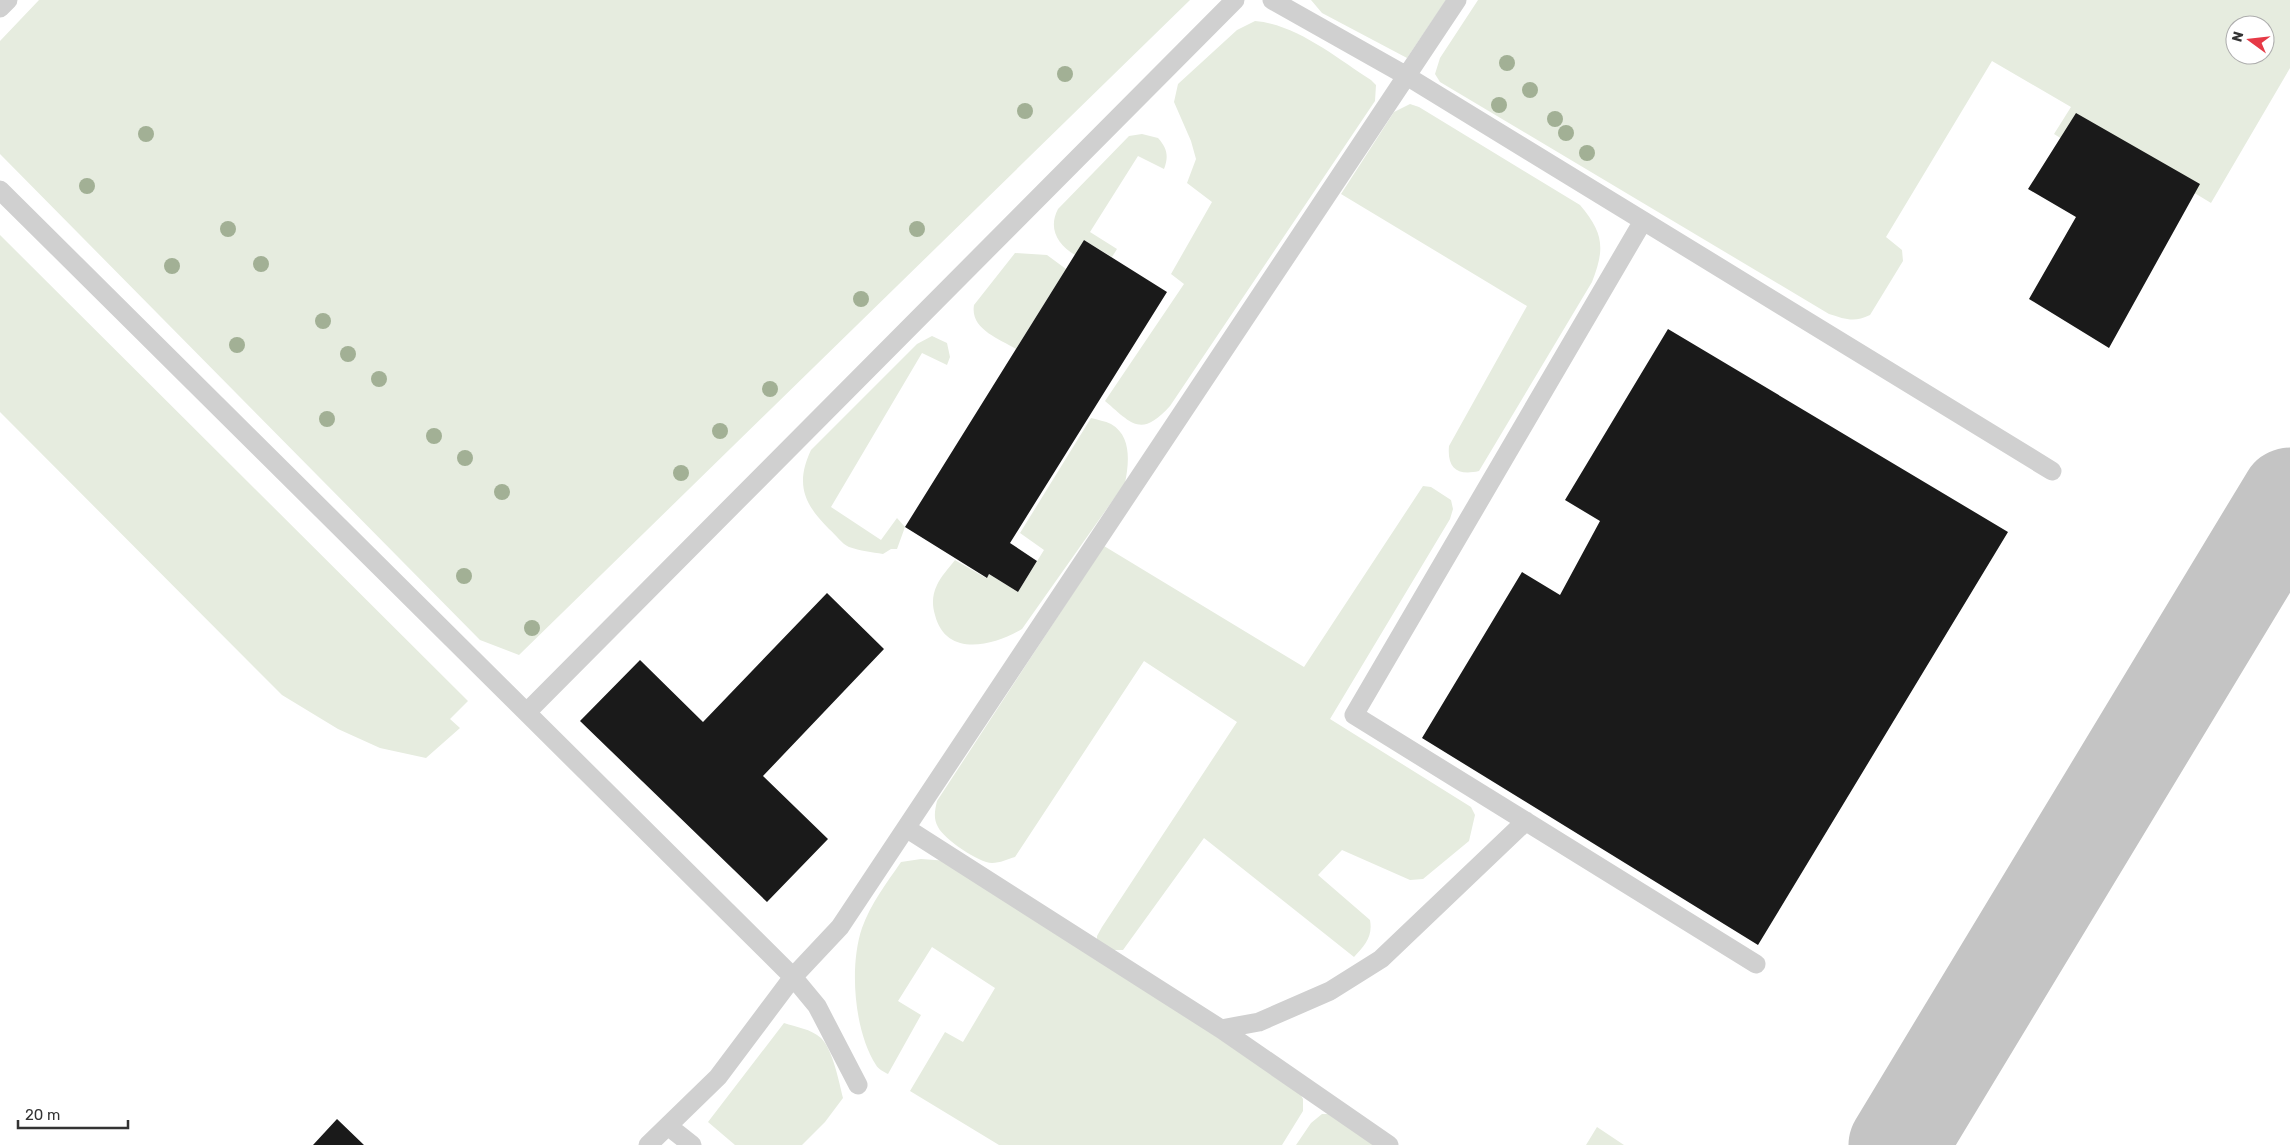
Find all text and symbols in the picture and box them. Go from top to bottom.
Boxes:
north arrow [2225,15,2275,65]
text: N [2228,30,2247,44]
scale bar [18,1098,128,1130]
text: 20 m [25,1106,60,1124]

